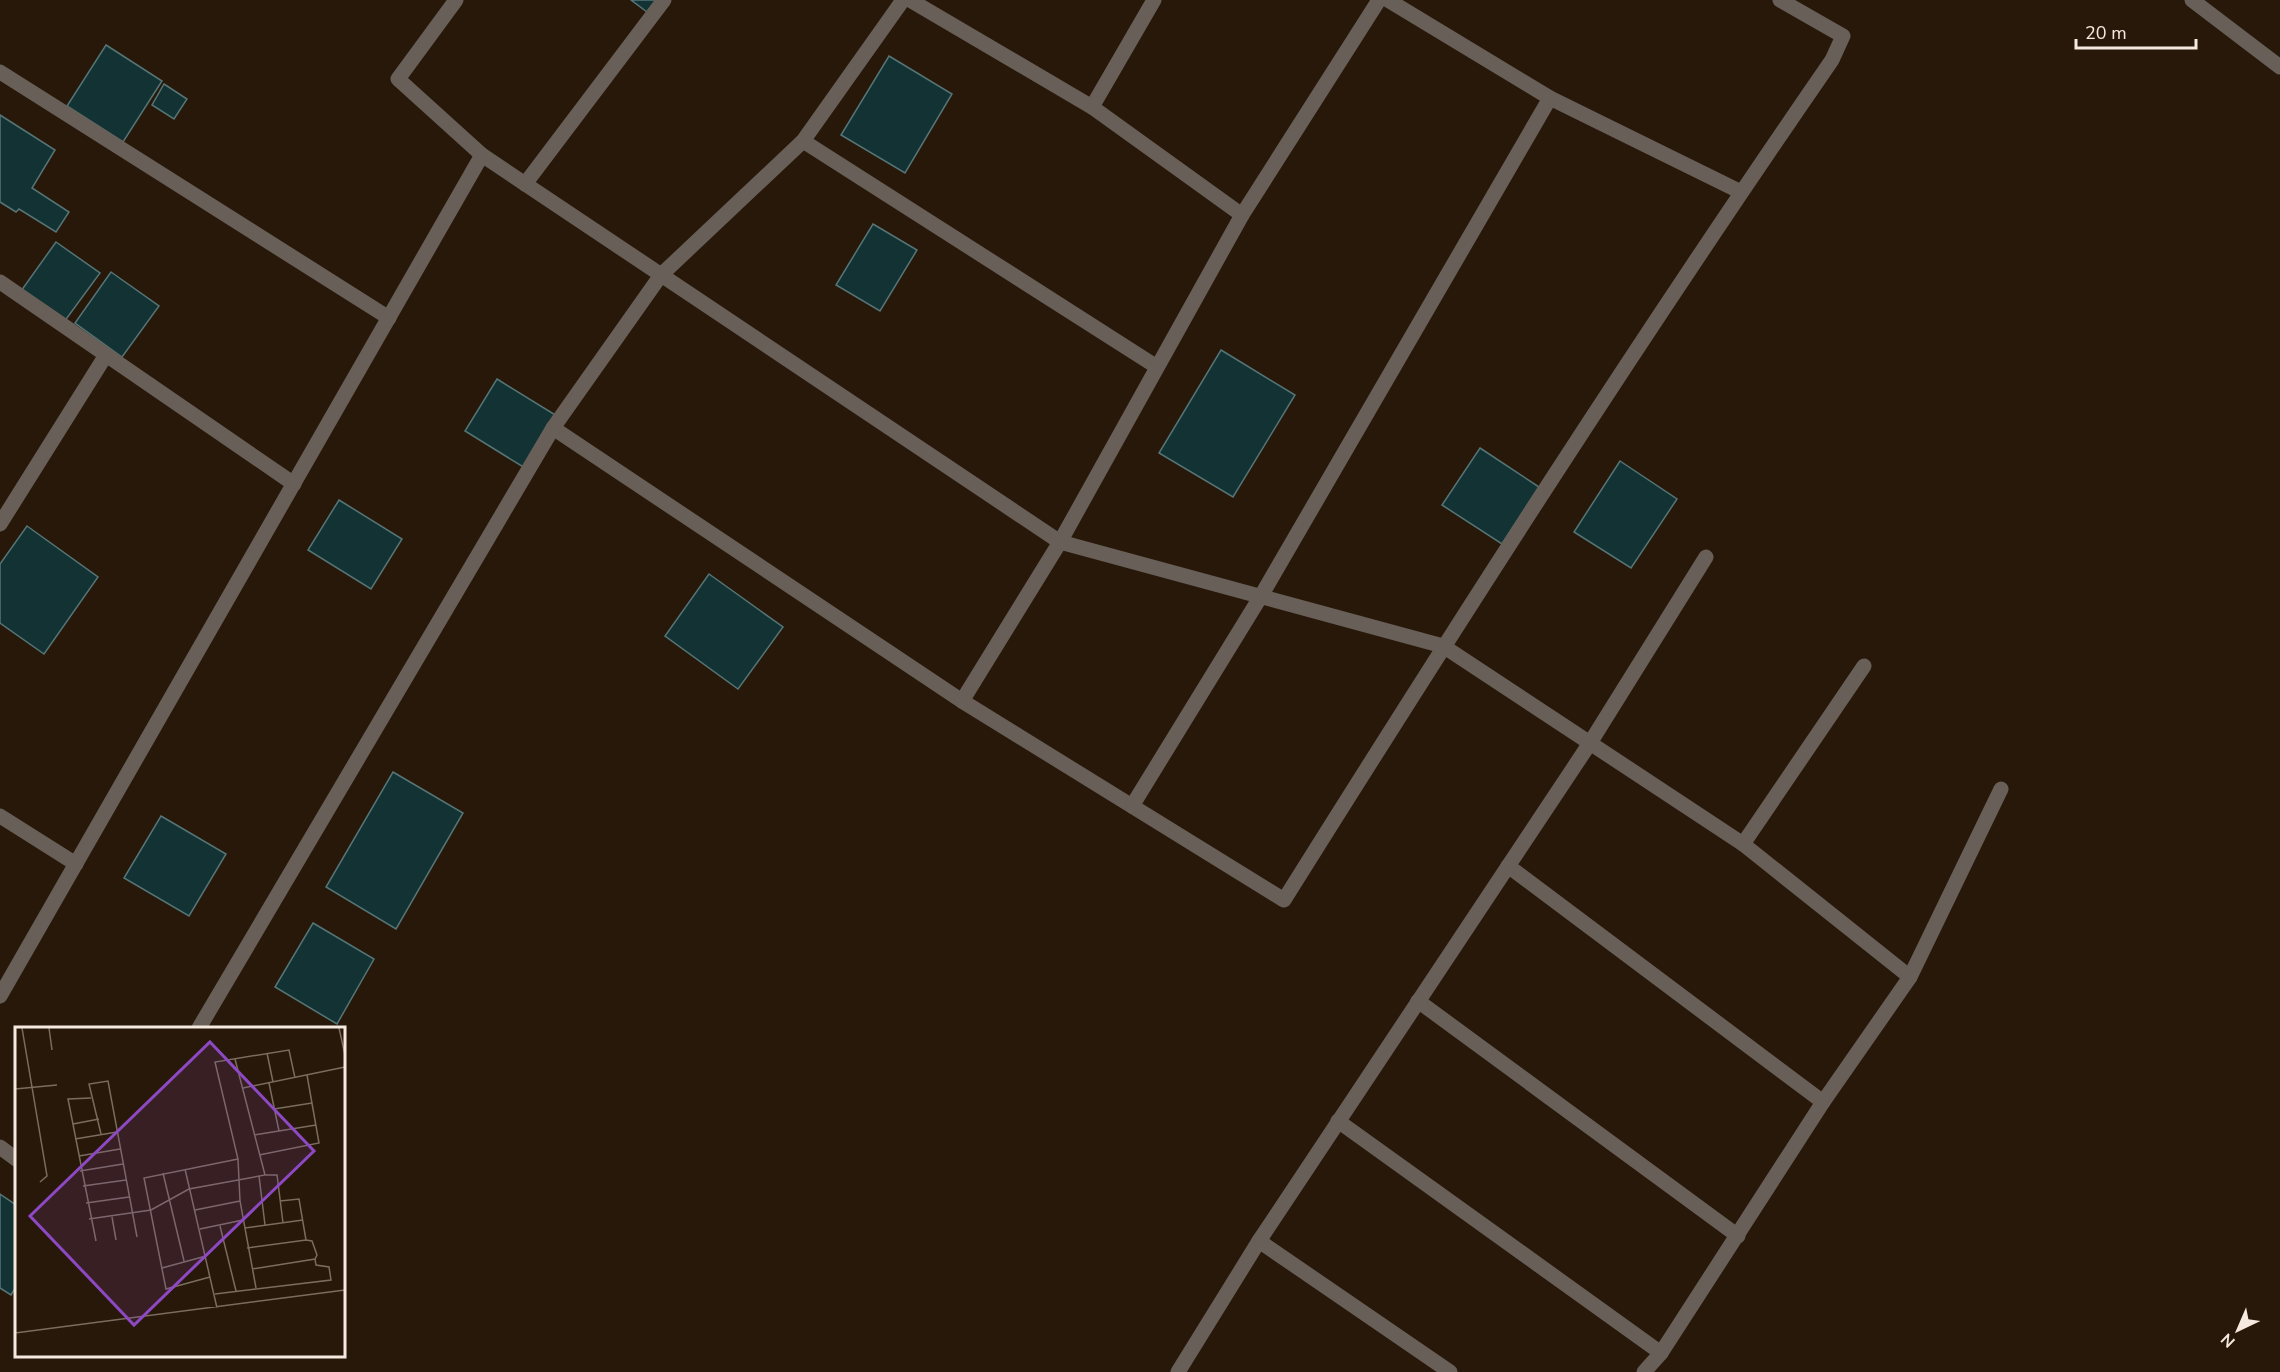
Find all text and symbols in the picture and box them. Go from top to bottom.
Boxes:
scale bar [2076,12,2196,50]
text: 20 m [2085,21,2127,45]
inset map [15,1027,345,1357]
north arrow [2208,1300,2268,1360]
text: N [2216,1328,2240,1352]

